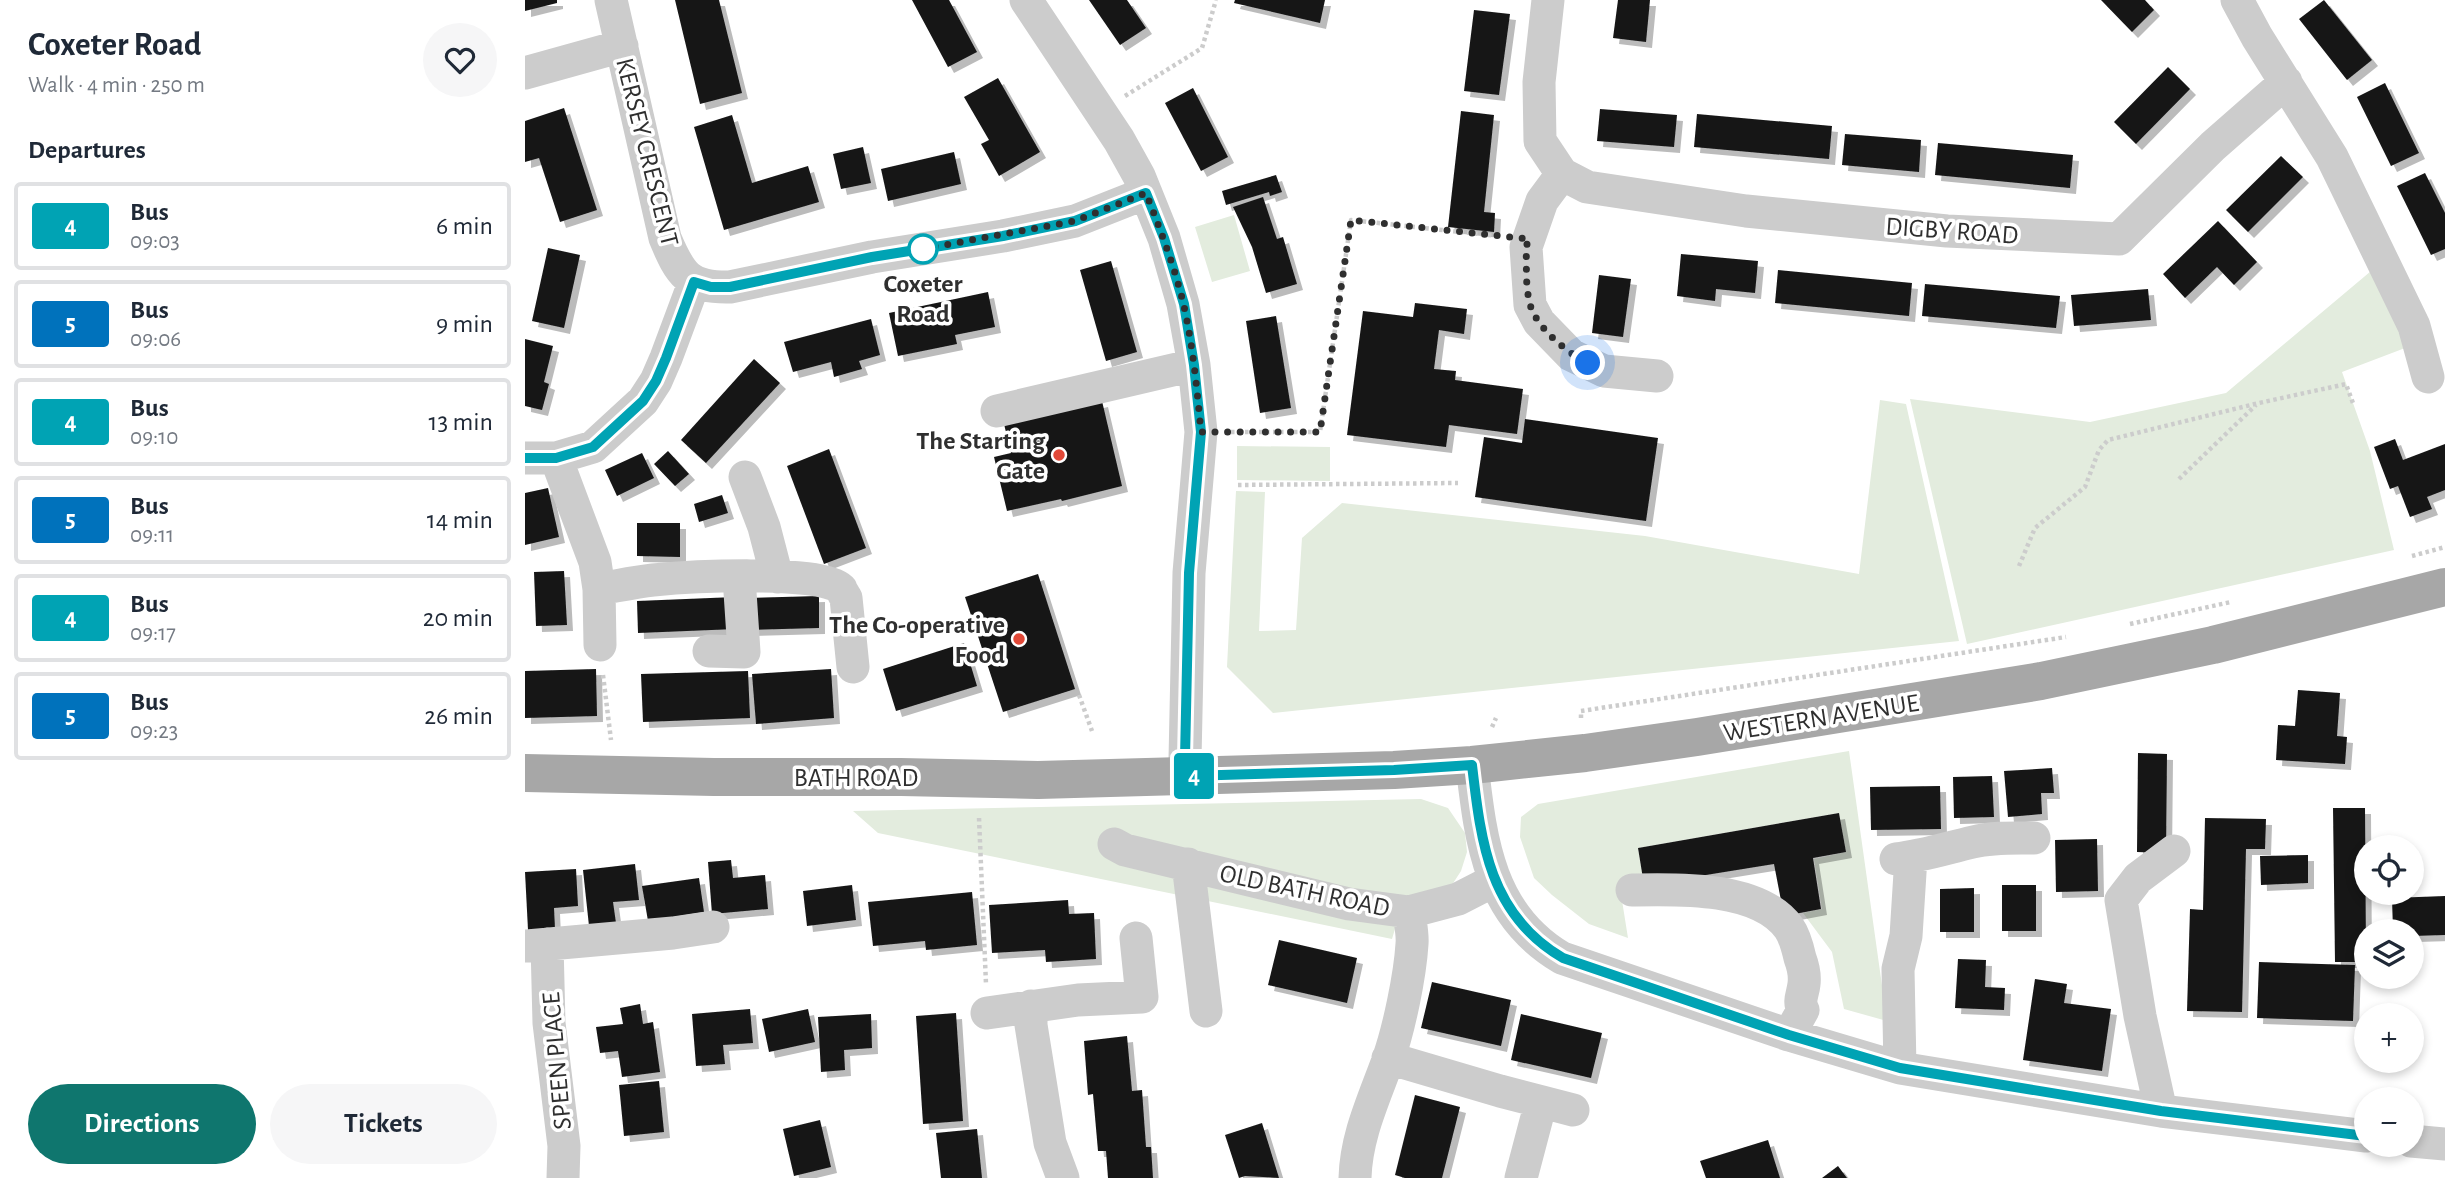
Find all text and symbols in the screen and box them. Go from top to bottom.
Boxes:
button: heart [423,23,497,97]
text: Coxeter Road [28,29,201,62]
street label: KERSEY CRESCENT [611,55,683,249]
text: Walk · 4 min · 250 m [28,74,205,97]
text: Departures [28,137,146,163]
text: Bus [130,199,169,225]
text: 6 min [436,213,493,239]
street label: DIGBY ROAD [1885,213,2019,249]
text: 4 [64,214,77,238]
text: 09:03 [130,230,180,253]
marker: Coxeter Road [908,234,938,264]
place label: Coxeter Road [883,271,963,327]
text: Bus [130,297,169,323]
text: 9 min [436,311,493,337]
text: 5 [65,312,76,336]
text: 09:06 [130,328,181,351]
your location [1570,345,1605,380]
text: Bus [130,395,169,421]
text: 13 min [429,409,493,435]
text: 4 [64,410,77,434]
text: 09:10 [130,426,178,449]
place label: The Starting Gate [916,428,1046,484]
marker: The Starting Gate [1051,447,1067,463]
text: Bus [130,493,169,519]
text: 14 min [427,507,493,533]
text: 5 [65,508,76,532]
text: 09:11 [130,524,174,547]
text: Bus [130,591,169,617]
text: 20 min [423,605,493,631]
text: 4 [64,606,77,630]
place label: The Co-operative Food [829,612,1005,668]
text: 09:17 [130,622,176,645]
marker: The Co-operative Food [1011,631,1027,647]
text: Bus [130,689,169,715]
street label: WESTERN AVENUE [1722,690,1921,746]
text: 26 min [424,703,493,729]
text: 5 [65,704,76,728]
text: 09:23 [130,720,178,743]
line badge: 4 [1171,753,1217,799]
text: 4 [1188,764,1200,788]
street label: BATH ROAD [794,765,918,791]
map controls [2354,835,2424,1157]
button: locate [2354,835,2424,905]
street label: OLD BATH ROAD [1218,860,1392,922]
button: layers [2354,919,2424,989]
street label: SPEEN PLACE [538,991,576,1131]
button: + [2354,1003,2424,1073]
button: Directions [28,1084,256,1164]
button: Tickets [270,1084,497,1164]
button: − [2354,1087,2424,1157]

